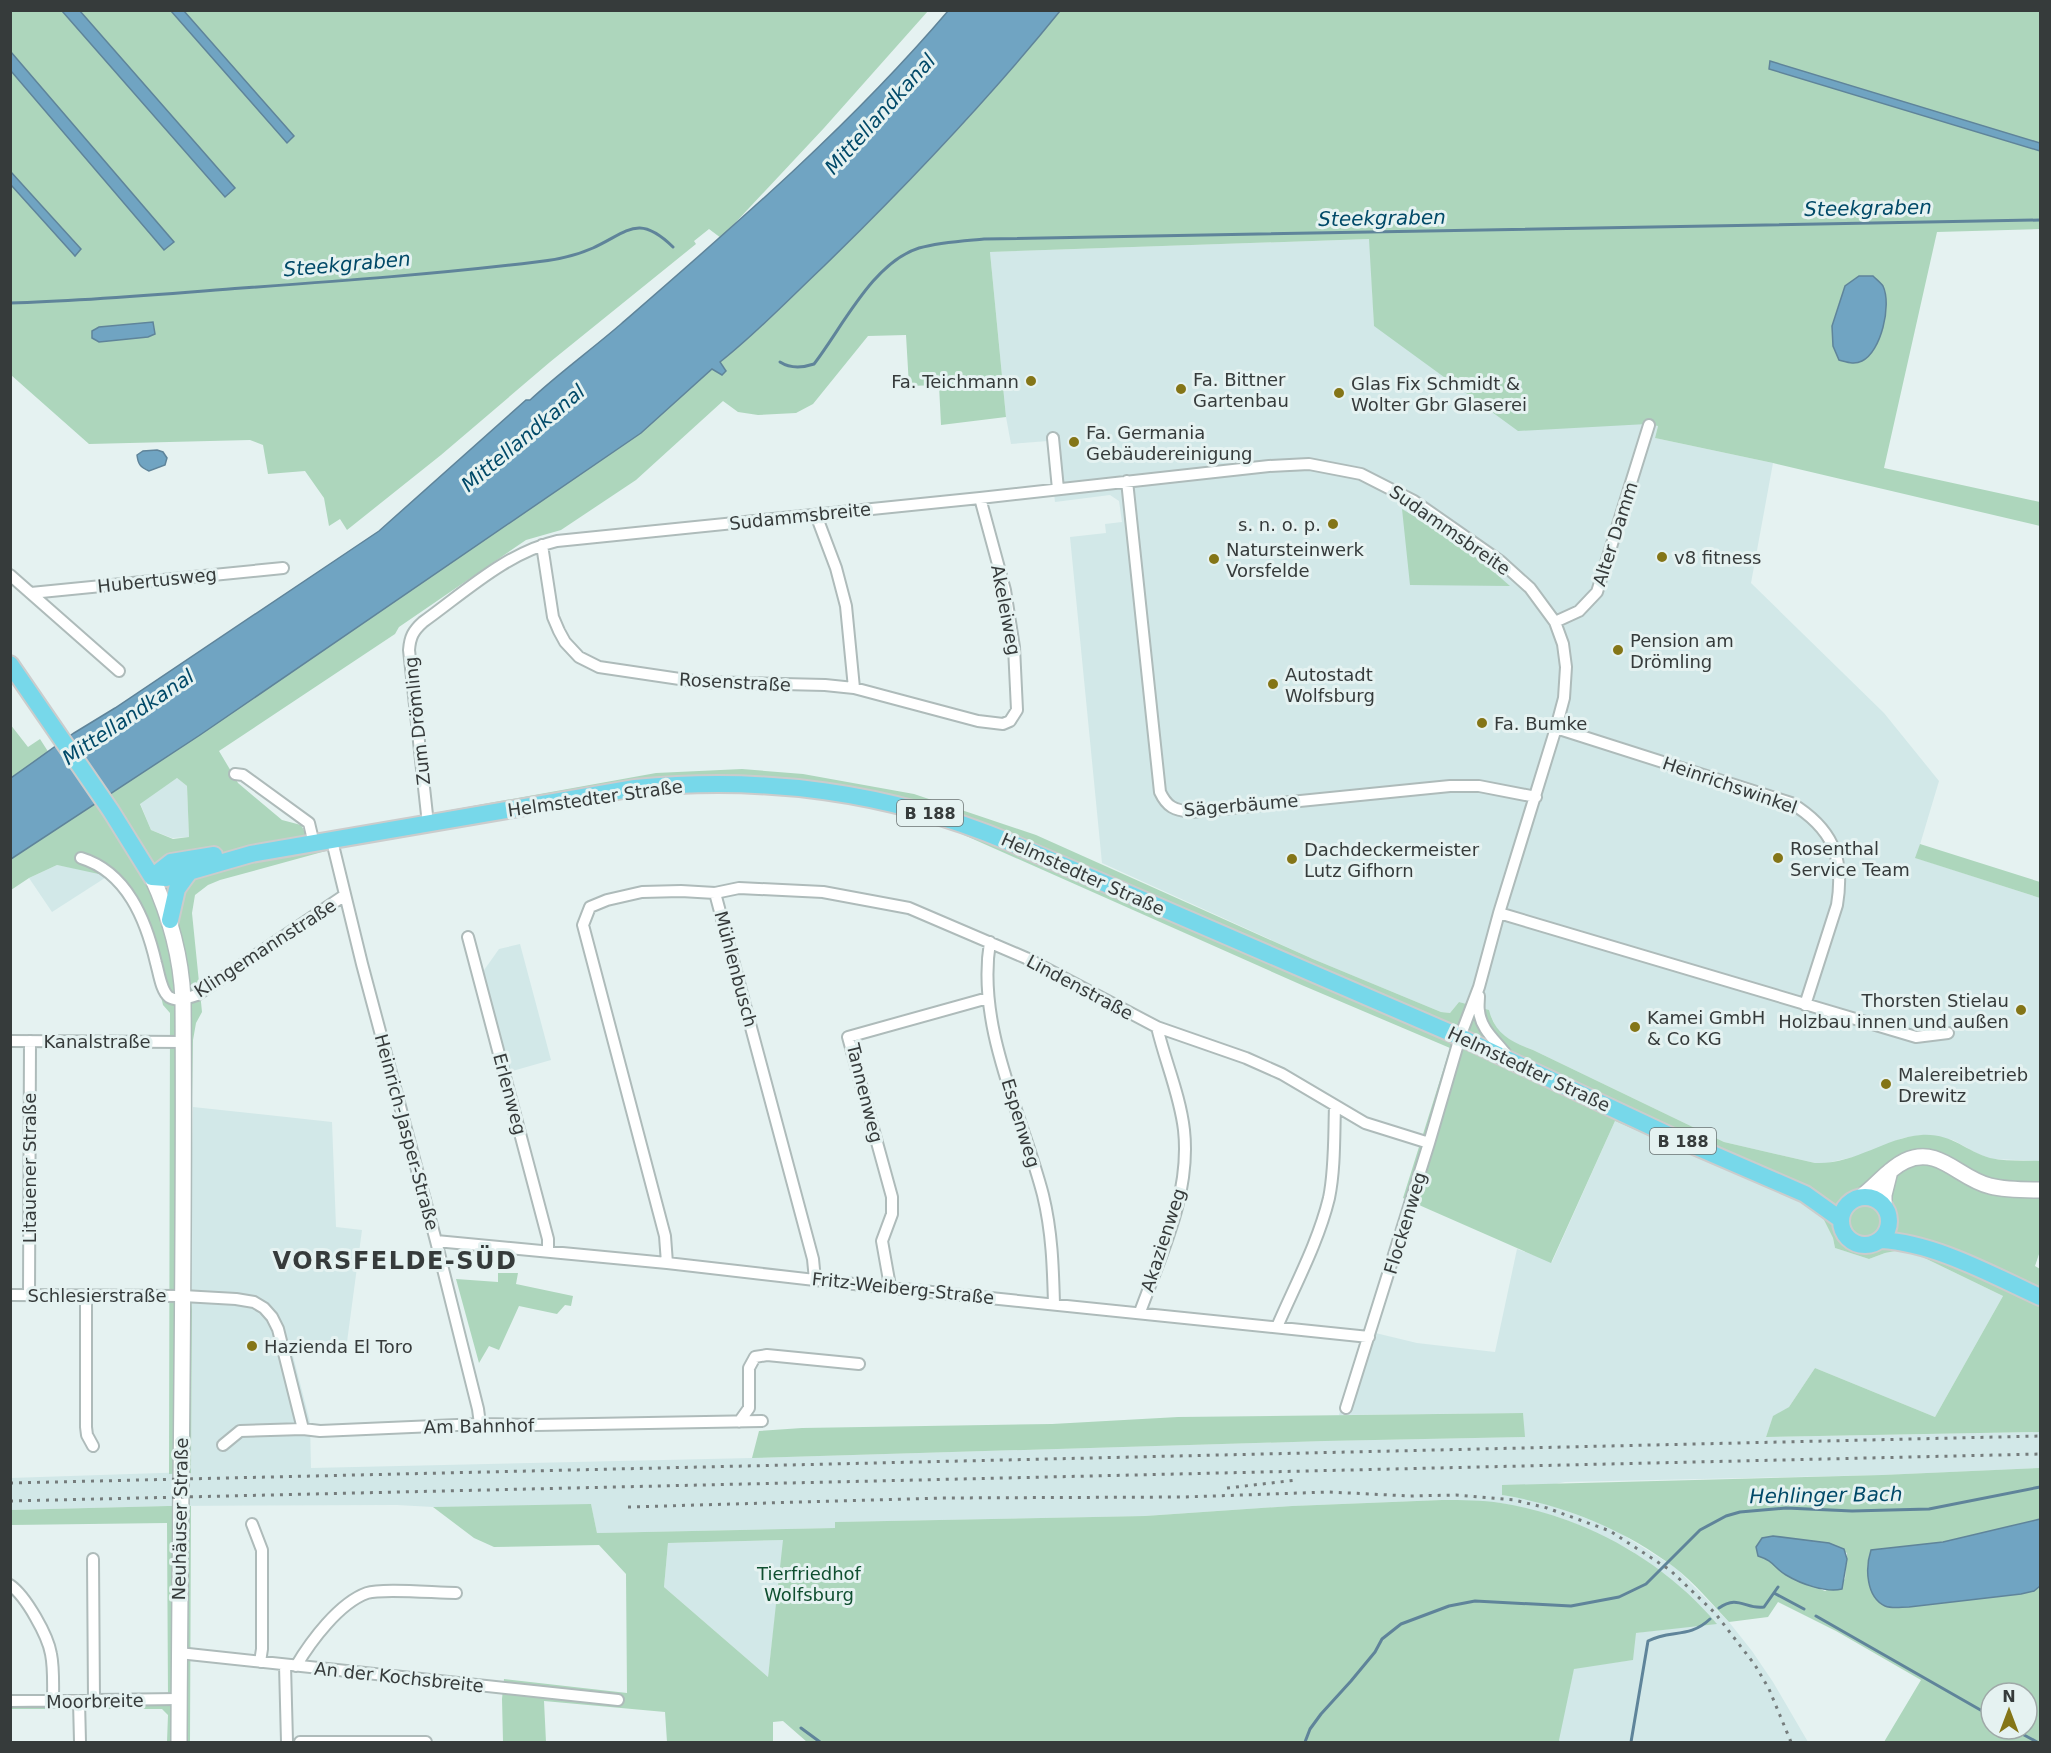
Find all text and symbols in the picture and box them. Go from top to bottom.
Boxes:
water label: Mittellandkanal [820,48,941,179]
water label: Steekgraben [1804,195,1932,221]
water label: Steekgraben [1318,205,1446,231]
water label: Steekgraben [282,246,412,282]
place label: Fa. Bittner Gartenbau [1193,369,1289,411]
place label: Fa. Teichmann [891,371,1019,392]
place label: Glas Fix Schmidt & Wolter Gbr Glaserei [1351,373,1527,415]
marker: Fa. Teichmann [1024,374,1038,388]
water label: Mittellandkanal [456,379,590,497]
marker: Fa. Bittner Gartenbau [1174,382,1188,396]
marker: Glas Fix Schmidt & Wolter Gbr Glaserei [1332,386,1346,400]
place label: Fa. Germania Gebäudereinigung [1086,422,1253,464]
marker: Fa. Germania Gebäudereinigung [1067,435,1081,449]
street label: Alter Damm [1588,479,1642,589]
street label: Sudammsbreite [1386,481,1514,579]
street label: Sudammsbreite [728,498,872,534]
place label: s. n. o. p. [1238,514,1321,535]
marker: s. n. o. p. [1326,517,1340,531]
place label: Natursteinwerk Vorsfelde [1226,539,1364,581]
place label: v8 fitness [1674,547,1761,568]
marker: v8 fitness [1655,550,1669,564]
marker: Natursteinwerk Vorsfelde [1207,552,1221,566]
street label: Hubertusweg [96,563,218,597]
street label: Akeleiweg [987,563,1025,657]
place label: Pension am Drömling [1630,630,1734,672]
marker: Pension am Drömling [1611,643,1625,657]
street label: Zum Drömling [400,656,434,786]
water label: Mittellandkanal [58,664,199,770]
place label: Autostadt Wolfsburg [1285,664,1375,706]
street label: Rosenstraße [679,669,791,695]
marker: Autostadt Wolfsburg [1266,677,1280,691]
place label: Fa. Bumke [1494,713,1587,734]
marker: Fa. Bumke [1475,716,1489,730]
street label: Heinrichswinkel [1660,752,1800,818]
street label: Helmstedter Straße [506,775,684,821]
street label: Sägerbäume [1183,790,1299,820]
road number: B 188 [897,800,963,826]
street label: Helmstedter Straße [998,828,1168,920]
place label: Rosenthal Service Team [1790,838,1910,880]
place label: Dachdeckermeister Lutz Gifhorn [1304,839,1480,881]
marker: Rosenthal Service Team [1771,851,1785,865]
marker: Dachdeckermeister Lutz Gifhorn [1285,852,1299,866]
street label: Klingemannstraße [190,894,340,1002]
street label: Mühlenbusch [710,909,762,1029]
street label: Lindenstraße [1023,950,1137,1024]
place label: Thorsten Stielau Holzbau innen und außen [1778,990,2009,1032]
marker: Thorsten Stielau Holzbau innen und außen [2014,1003,2028,1017]
place label: Kamei GmbH & Co KG [1647,1007,1765,1049]
marker: Kamei GmbH & Co KG [1628,1020,1642,1034]
street label: Helmstedter Straße [1445,1022,1613,1116]
street label: Kanalstraße [43,1031,151,1052]
street label: Heinrich-Jasper-Straße [371,1031,443,1233]
street label: Tannenweg [842,1040,887,1145]
street label: Erlenweg [489,1051,531,1137]
place label: Malereibetrieb Drewitz [1898,1064,2028,1106]
street label: Espenweg [998,1076,1044,1170]
marker: Malereibetrieb Drewitz [1879,1077,1893,1091]
street label: Litauener Straße [19,1093,40,1243]
road number: B 188 [1650,1128,1716,1154]
street label: Flockenweg [1379,1169,1431,1277]
street label: Akazienweg [1136,1186,1190,1294]
district label: VORSFELDE-SÜD [273,1245,517,1275]
street label: Fritz-Weiberg-Straße [811,1268,995,1308]
street label: Schlesierstraße [28,1285,166,1306]
place label: Hazienda El Toro [264,1336,413,1357]
marker: Hazienda El Toro [245,1339,259,1353]
street label: Am Bahnhof [424,1415,535,1437]
street label: Neuhäuser Straße [168,1437,192,1601]
water label: Hehlinger Bach [1749,1482,1903,1508]
park label: Tierfriedhof Wolfsburg [756,1563,862,1605]
street label: An der Kochsbreite [313,1658,485,1696]
north arrow [1979,1681,2039,1741]
text: N [2002,1687,2016,1706]
street label: Moorbreite [46,1690,144,1712]

